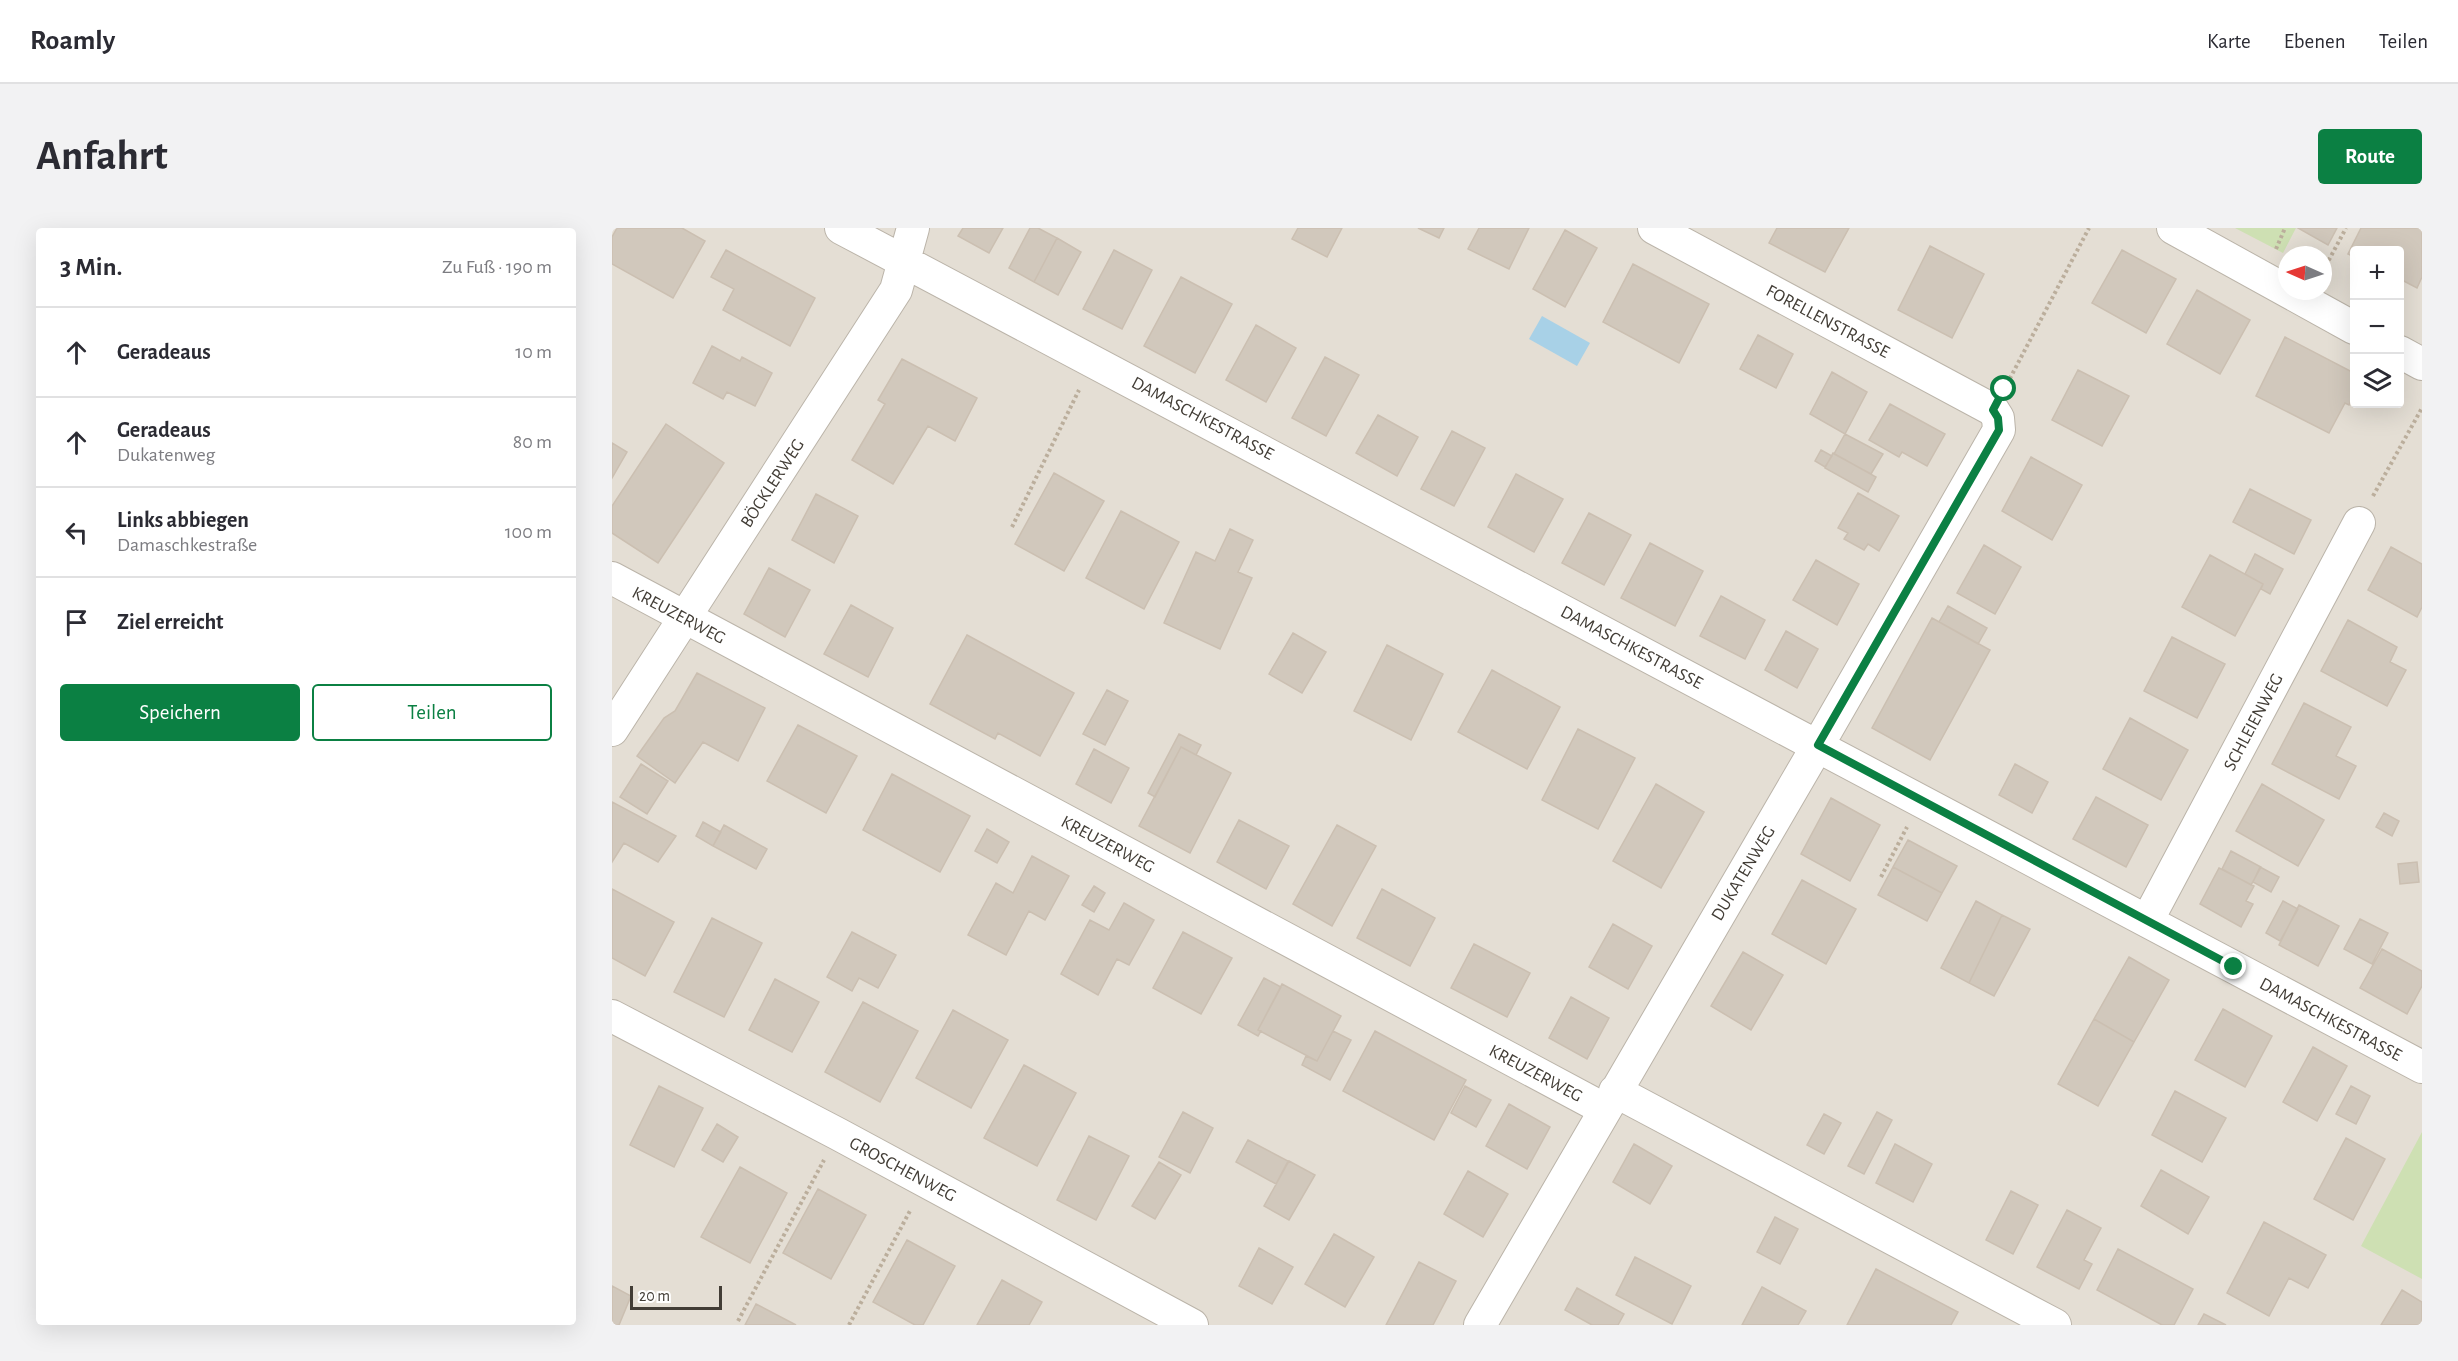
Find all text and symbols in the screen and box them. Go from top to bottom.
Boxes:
text: Roamly [30,27,115,55]
text: Karte [2207,31,2251,52]
text: Ebenen [2284,31,2346,52]
text: Teilen [2379,31,2428,52]
button: Route [2318,129,2422,184]
text: Anfahrt [36,135,168,177]
north arrow [2278,246,2332,300]
map controls [2350,246,2404,408]
button: + [2350,246,2404,300]
text: 3 Min. [60,254,122,280]
text: Zu Fuß · 190 m [442,257,552,277]
street label: FORELLENSTRASSE [1763,282,1892,362]
button: − [2350,300,2404,354]
icon: ahead [60,336,93,369]
text: Geradeaus [117,341,211,363]
text: 10 m [515,342,552,362]
button: layers [2350,354,2404,408]
street label: DAMASCHKESTRASSE [1128,374,1277,464]
route start [1990,375,2016,401]
text: Geradeaus [117,419,211,441]
icon: ahead [60,426,93,459]
text: 80 m [513,432,552,452]
street label: BÖCKLERWEG [736,435,808,531]
text: Dukatenweg [117,445,215,465]
text: Links abbiegen [117,509,249,531]
icon: left [60,516,93,549]
text: 100 m [505,522,552,542]
text: Damaschkestraße [117,535,257,555]
street label: KREUZERWEG [629,584,728,648]
street label: DAMASCHKESTRASSE [1557,603,1706,693]
icon: arrive [60,606,93,639]
text: Ziel erreicht [117,611,224,633]
street label: SCHLEIENWEG [2221,671,2287,774]
button: Speichern [60,684,300,741]
button: Teilen [312,684,552,741]
street label: KREUZERWEG [1058,813,1157,877]
street label: DUKATENWEG [1709,823,1779,924]
route end [2220,953,2246,979]
street label: DAMASCHKESTRASSE [2256,975,2405,1065]
street label: KREUZERWEG [1486,1042,1585,1106]
street label: GROSCHENWEG [846,1134,959,1206]
scale bar [630,1283,722,1310]
text: 20 m [639,1288,670,1304]

